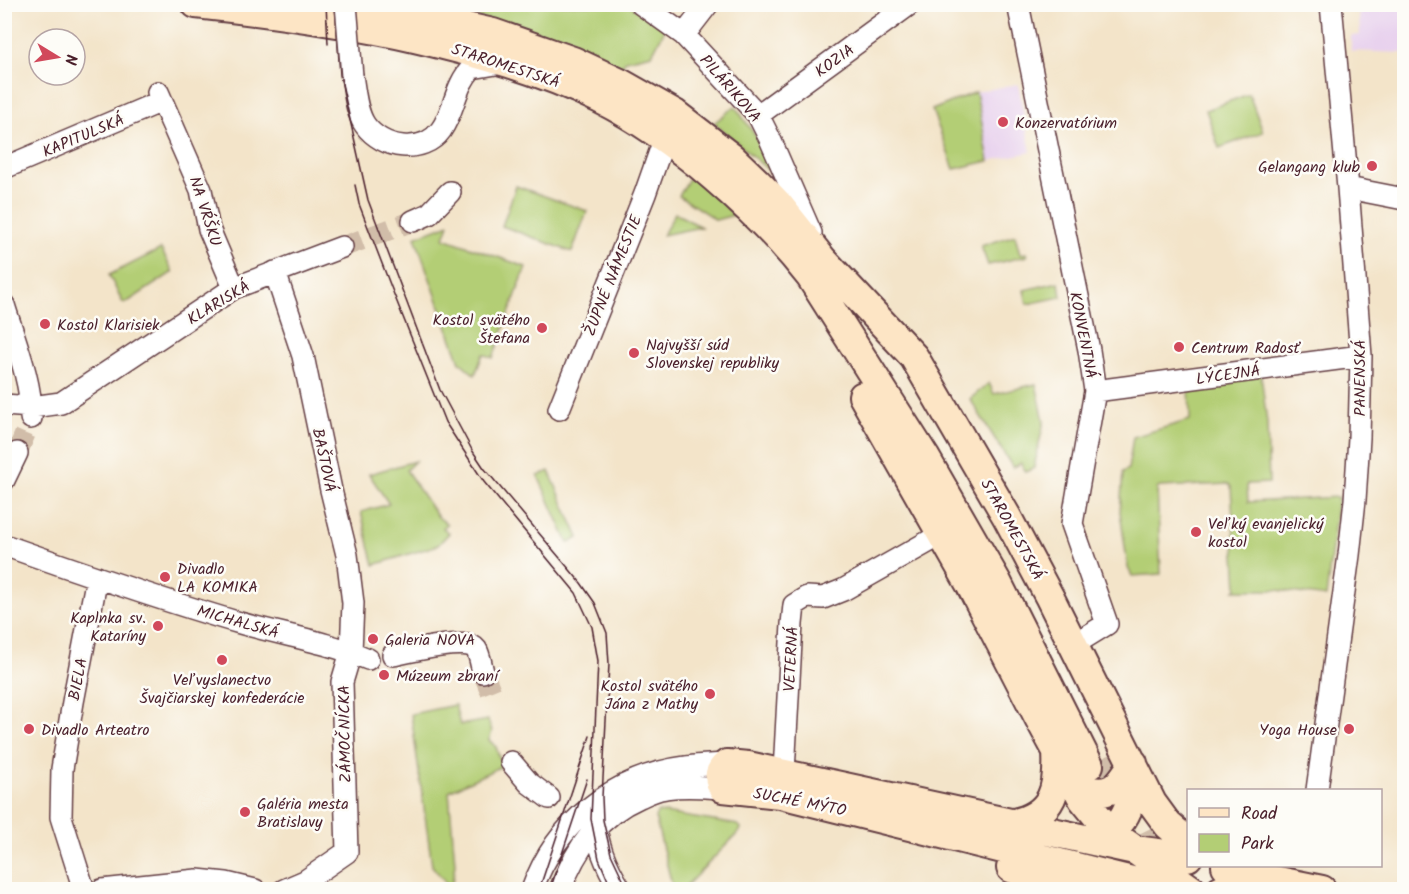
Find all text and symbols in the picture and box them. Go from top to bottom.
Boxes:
north arrow [27,27,87,87]
street label: STAROMESTSKÁ [448,37,563,96]
street label: KOZIA [810,38,860,84]
street label: PILÁRIKOVA [693,49,767,129]
text: N [57,52,83,67]
street label: KAPITULSKÁ [38,108,129,165]
place label: Konzervatórium [1015,111,1117,136]
marker: Konzervatórium [996,115,1010,129]
place label: Gelangang klub [1258,155,1361,180]
marker: Gelangang klub [1365,159,1379,173]
street label: NA VŔŠKU [182,173,228,250]
street label: ŽUPNÉ NÁMESTIE [578,211,649,340]
street label: KLARISKÁ [182,274,255,332]
street label: KONVENTNÁ [1062,290,1103,381]
place label: Kostol svätého Štefana [433,308,530,351]
place label: Kostol Klarisiek [57,313,160,338]
marker: Kostol Klarisiek [38,317,52,331]
marker: Kostol svätého Štefana [535,321,549,335]
place label: Najvyšší súd Slovenskej republiky [646,333,780,376]
place label: Centrum Radosť [1191,336,1302,361]
street label: PANENSKÁ [1348,339,1373,417]
marker: Centrum Radosť [1172,340,1186,354]
marker: Najvyšší súd Slovenskej republiky [627,346,641,360]
street label: LÝCEJNÁ [1194,359,1262,392]
street label: BAŠTOVÁ [305,426,343,495]
street label: STAROMESTSKÁ [973,474,1050,585]
place label: Veľký evanjelický kostol [1208,512,1325,555]
marker: Veľký evanjelický kostol [1189,525,1203,539]
place label: Divadlo LA KOMIKA [177,557,258,600]
marker: Divadlo LA KOMIKA [158,570,172,584]
street label: MICHALSKÁ [194,599,282,646]
place label: Kaplnka sv. Kataríny [70,606,146,649]
marker: Kaplnka sv. Kataríny [151,619,165,633]
street label: VETERNÁ [777,625,806,693]
place label: Galeria NOVA [385,628,476,653]
marker: Galeria NOVA [366,632,380,646]
marker: Veľvyslanectvo Švajčiarskej konfederácie [215,653,229,667]
street label: BIELA [62,656,95,703]
place label: Múzeum zbraní [396,664,500,689]
place label: Veľvyslanectvo Švajčiarskej konfederácie [139,668,305,711]
marker: Múzeum zbraní [377,668,391,682]
place label: Kostol svätého Jána z Mathy [601,674,698,717]
street label: ZÁMOČNÍCKA [332,685,359,783]
marker: Kostol svätého Jána z Mathy [703,687,717,701]
place label: Divadlo Arteatro [41,718,150,743]
place label: Yoga House [1259,718,1337,743]
marker: Divadlo Arteatro [22,722,36,736]
marker: Yoga House [1342,722,1356,736]
street label: SUCHÉ MÝTO [751,781,849,824]
legend [1187,789,1382,867]
place label: Galéria mesta Bratislavy [257,792,349,835]
text: Road [1241,800,1278,829]
marker: Galéria mesta Bratislavy [238,805,252,819]
text: Park [1241,830,1274,859]

